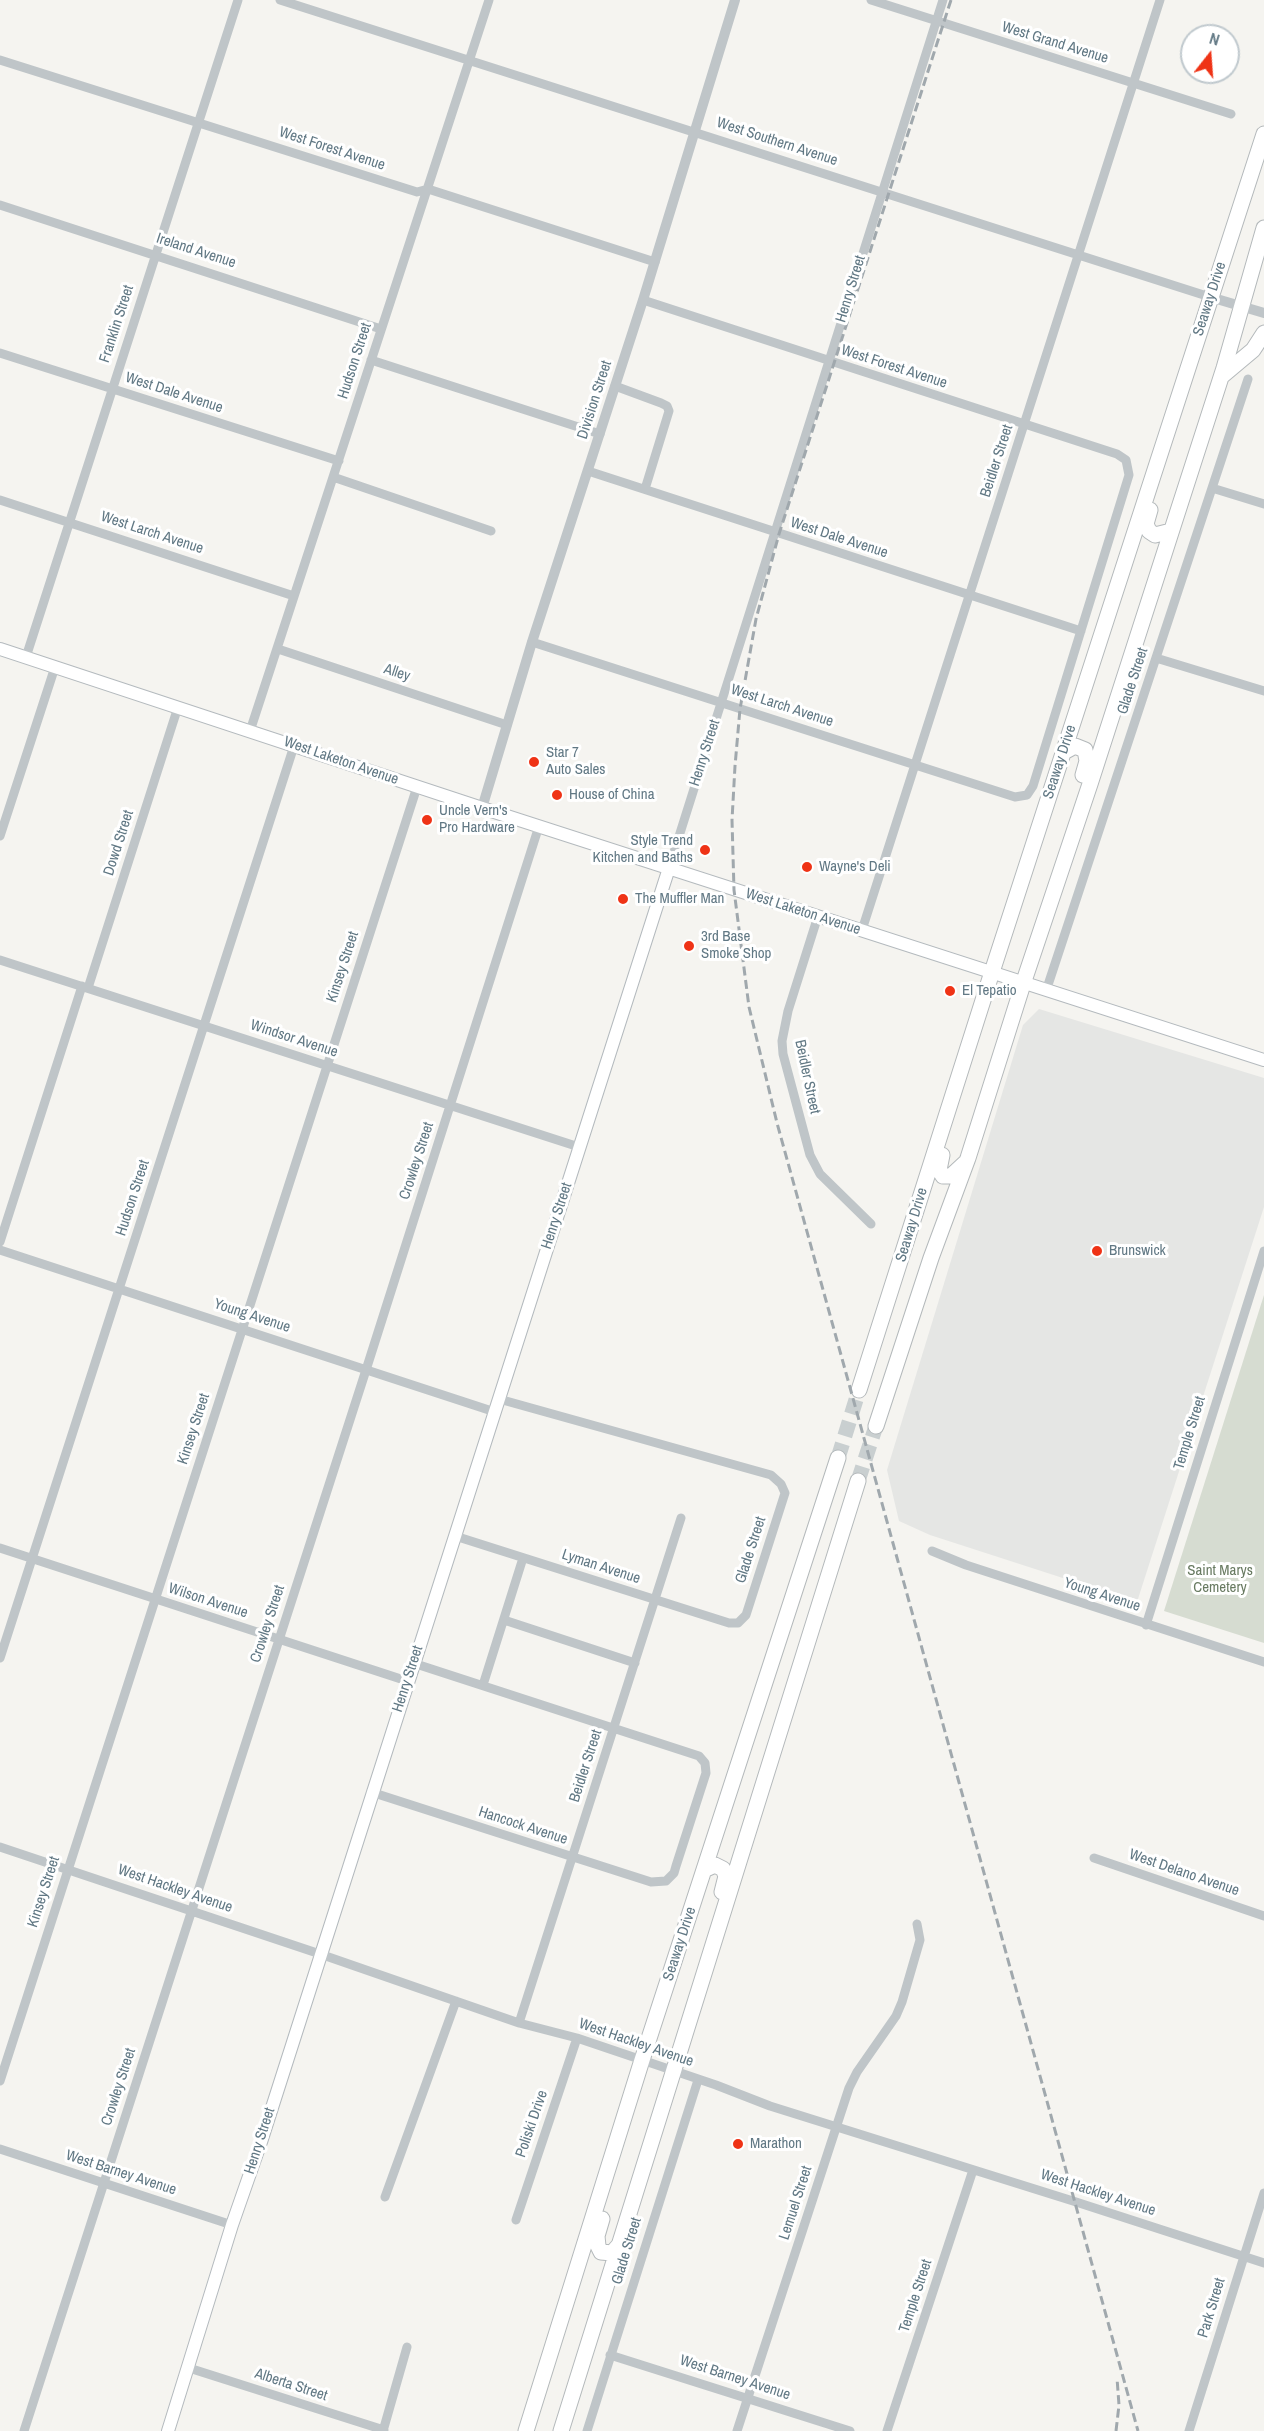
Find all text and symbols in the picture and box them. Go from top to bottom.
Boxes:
street label: West Grand Avenue [1000,18,1110,68]
north arrow [1180,24,1240,84]
text: N [1207,27,1222,51]
street label: West Southern Avenue [714,114,840,170]
street label: West Forest Avenue [277,123,387,175]
street label: Ireland Avenue [154,230,238,272]
street label: Henry Street [832,253,870,325]
street label: Seaway Drive [1190,260,1230,338]
street label: Franklin Street [96,283,138,365]
street label: Hudson Street [334,321,376,401]
street label: West Forest Avenue [839,341,949,393]
street label: Division Street [574,359,616,441]
street label: West Dale Avenue [123,369,225,417]
street label: Beidler Street [977,422,1017,500]
street label: West Larch Avenue [98,508,206,558]
street label: West Dale Avenue [788,514,890,562]
street label: Glade Street [1114,645,1152,717]
street label: Alley [382,660,412,686]
street label: West Larch Avenue [728,681,836,731]
street label: Henry Street [686,717,724,789]
street label: Seaway Drive [1040,723,1080,801]
street label: West Laketon Avenue [281,733,401,789]
place label: Star 7 Auto Sales [546,744,605,779]
marker: Star 7 Auto Sales [527,755,541,769]
place label: House of China [569,786,654,804]
marker: House of China [550,788,564,802]
place label: Uncle Vern's Pro Hardware [439,802,515,837]
street label: Dowd Street [100,808,138,878]
marker: Uncle Vern's Pro Hardware [420,813,434,827]
place label: Style Trend Kitchen and Baths [592,832,693,867]
marker: Style Trend Kitchen and Baths [698,843,712,857]
place label: Wayne's Deli [819,858,891,876]
marker: Wayne's Deli [800,860,814,874]
street label: West Laketon Avenue [743,885,863,939]
place label: The Muffler Man [635,890,724,908]
marker: The Muffler Man [616,892,630,906]
place label: 3rd Base Smoke Shop [701,928,771,963]
street label: Kinsey Street [323,929,363,1005]
marker: 3rd Base Smoke Shop [682,939,696,953]
place label: El Tepatio [962,982,1017,1000]
marker: El Tepatio [943,984,957,998]
street label: Windsor Avenue [248,1016,340,1062]
street label: Beidler Street [790,1038,824,1116]
street label: Crowley Street [396,1120,438,1202]
street label: Hudson Street [112,1158,154,1238]
street label: Henry Street [538,1180,576,1252]
street label: Seaway Drive [892,1186,932,1264]
place label: Brunswick [1109,1242,1166,1260]
marker: Brunswick [1090,1244,1104,1258]
street label: Young Avenue [211,1295,293,1337]
street label: Kinsey Street [174,1391,214,1467]
street label: Temple Street [1170,1394,1210,1472]
street label: Glade Street [732,1514,770,1586]
street label: Lyman Avenue [560,1546,642,1588]
park label: Saint Marys Cemetery [1187,1562,1253,1597]
street label: Young Avenue [1061,1574,1143,1616]
street label: Wilson Avenue [166,1580,250,1622]
street label: Crowley Street [247,1583,289,1665]
street label: Henry Street [389,1643,427,1715]
street label: Beidler Street [566,1727,606,1805]
street label: Hancock Avenue [476,1803,570,1849]
street label: West Delano Avenue [1127,1846,1241,1900]
street label: Kinsey Street [24,1854,64,1930]
street label: West Hackley Avenue [115,1861,235,1917]
street label: Seaway Drive [660,1905,700,1983]
street label: West Hackley Avenue [576,2015,696,2071]
street label: Crowley Street [98,2046,140,2128]
street label: Poliski Drive [512,2088,552,2160]
street label: Henry Street [241,2105,279,2177]
place label: Marathon [750,2135,802,2153]
marker: Marathon [731,2137,745,2151]
street label: West Barney Avenue [63,2147,179,2199]
street label: Lemuel Street [776,2164,816,2242]
street label: West Hackley Avenue [1038,2166,1158,2220]
street label: Glade Street [608,2215,646,2287]
street label: Temple Street [896,2257,936,2335]
street label: Park Street [1194,2276,1230,2340]
street label: West Barney Avenue [677,2352,793,2404]
street label: Alberta Street [252,2365,330,2405]

